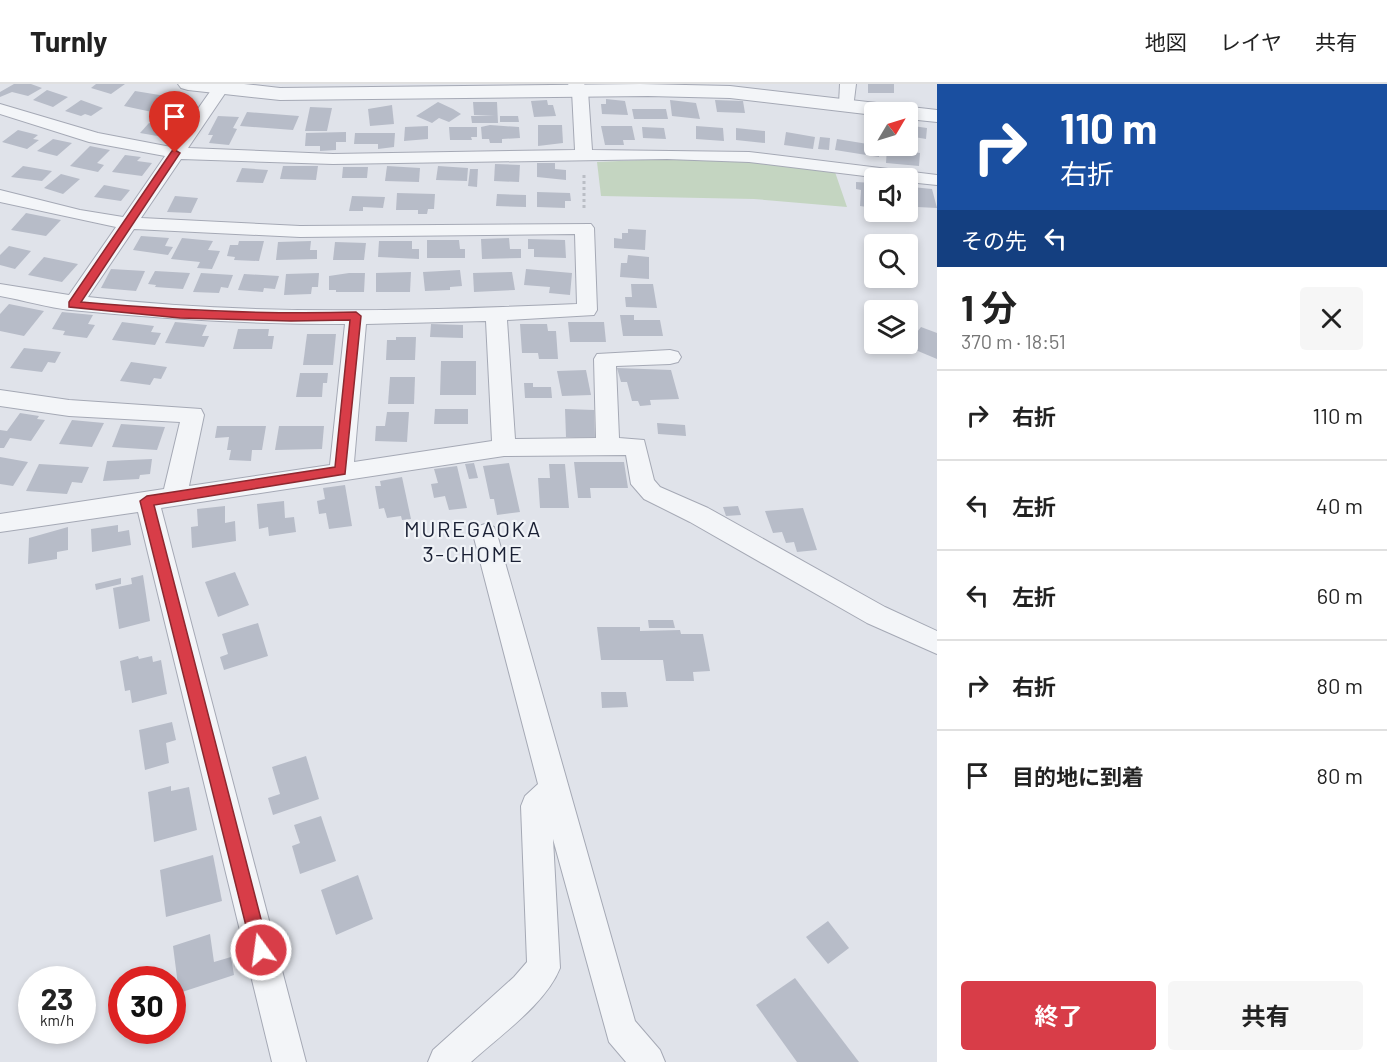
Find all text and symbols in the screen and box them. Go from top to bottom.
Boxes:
text: Turnly [30,24,107,58]
text: 地図 [1145,29,1187,54]
text: レイヤ [1220,29,1282,54]
text: 共有 [1315,29,1357,54]
pin [149,91,200,153]
icon: arrive [158,100,191,133]
north arrow [864,102,918,156]
map controls [864,102,918,354]
text: 110 m [1060,102,1157,152]
icon: right [961,108,1039,186]
text: 右折 [1060,157,1114,189]
button: sound [864,168,918,222]
icon: left [1039,222,1072,255]
text: その先 [961,227,1027,253]
button: search [864,234,918,288]
text: 1 分 [961,285,1017,328]
button: close [1300,287,1363,350]
button: layers [864,300,918,354]
text: 370 m · 18:51 [961,329,1066,353]
icon: right [961,399,994,432]
text: 110 m [1313,402,1363,428]
text: 右折 [1012,403,1056,429]
icon: left [961,489,994,522]
text: 40 m [1316,492,1363,518]
text: 左折 [1012,493,1056,519]
district label: MUREGAOKA 3-CHOME [404,515,542,566]
icon: left [961,579,994,612]
text: 60 m [1317,582,1363,608]
text: 左折 [1012,583,1056,609]
icon: right [961,669,994,702]
text: 80 m [1317,672,1363,698]
text: 右折 [1012,673,1056,699]
icon: arrive [961,759,994,792]
text: 80 m [1317,762,1363,788]
text: 目的地に到着 [1012,763,1144,789]
position arrow [229,918,293,982]
speed limit sign: 30 [108,966,186,1044]
text: 23 [41,980,73,1016]
button: 終了 [961,981,1156,1050]
button: 共有 [1168,981,1363,1050]
text: km/h [40,1011,74,1029]

